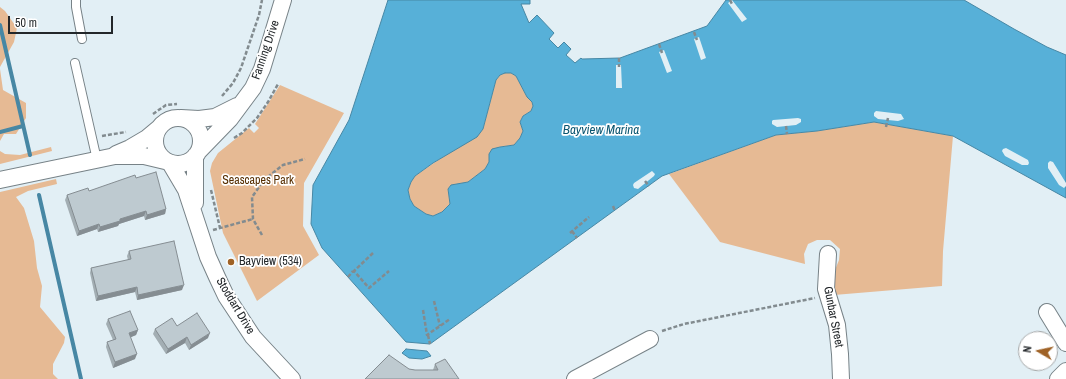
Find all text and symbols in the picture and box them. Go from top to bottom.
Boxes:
scale bar [10,8,115,34]
text: 50 m [15,15,37,31]
street label: Fanning Drive [249,18,283,82]
water label: Bayview Marina [563,123,639,139]
park label: Seascapes Park [222,174,294,188]
place label: Bayview (534) [239,255,302,269]
marker: Bayview (534) [226,257,236,267]
street label: Stoddart Drive [212,275,258,337]
street label: Gunbar Street [820,285,846,349]
north arrow [1018,331,1058,371]
text: N [1020,345,1035,354]

